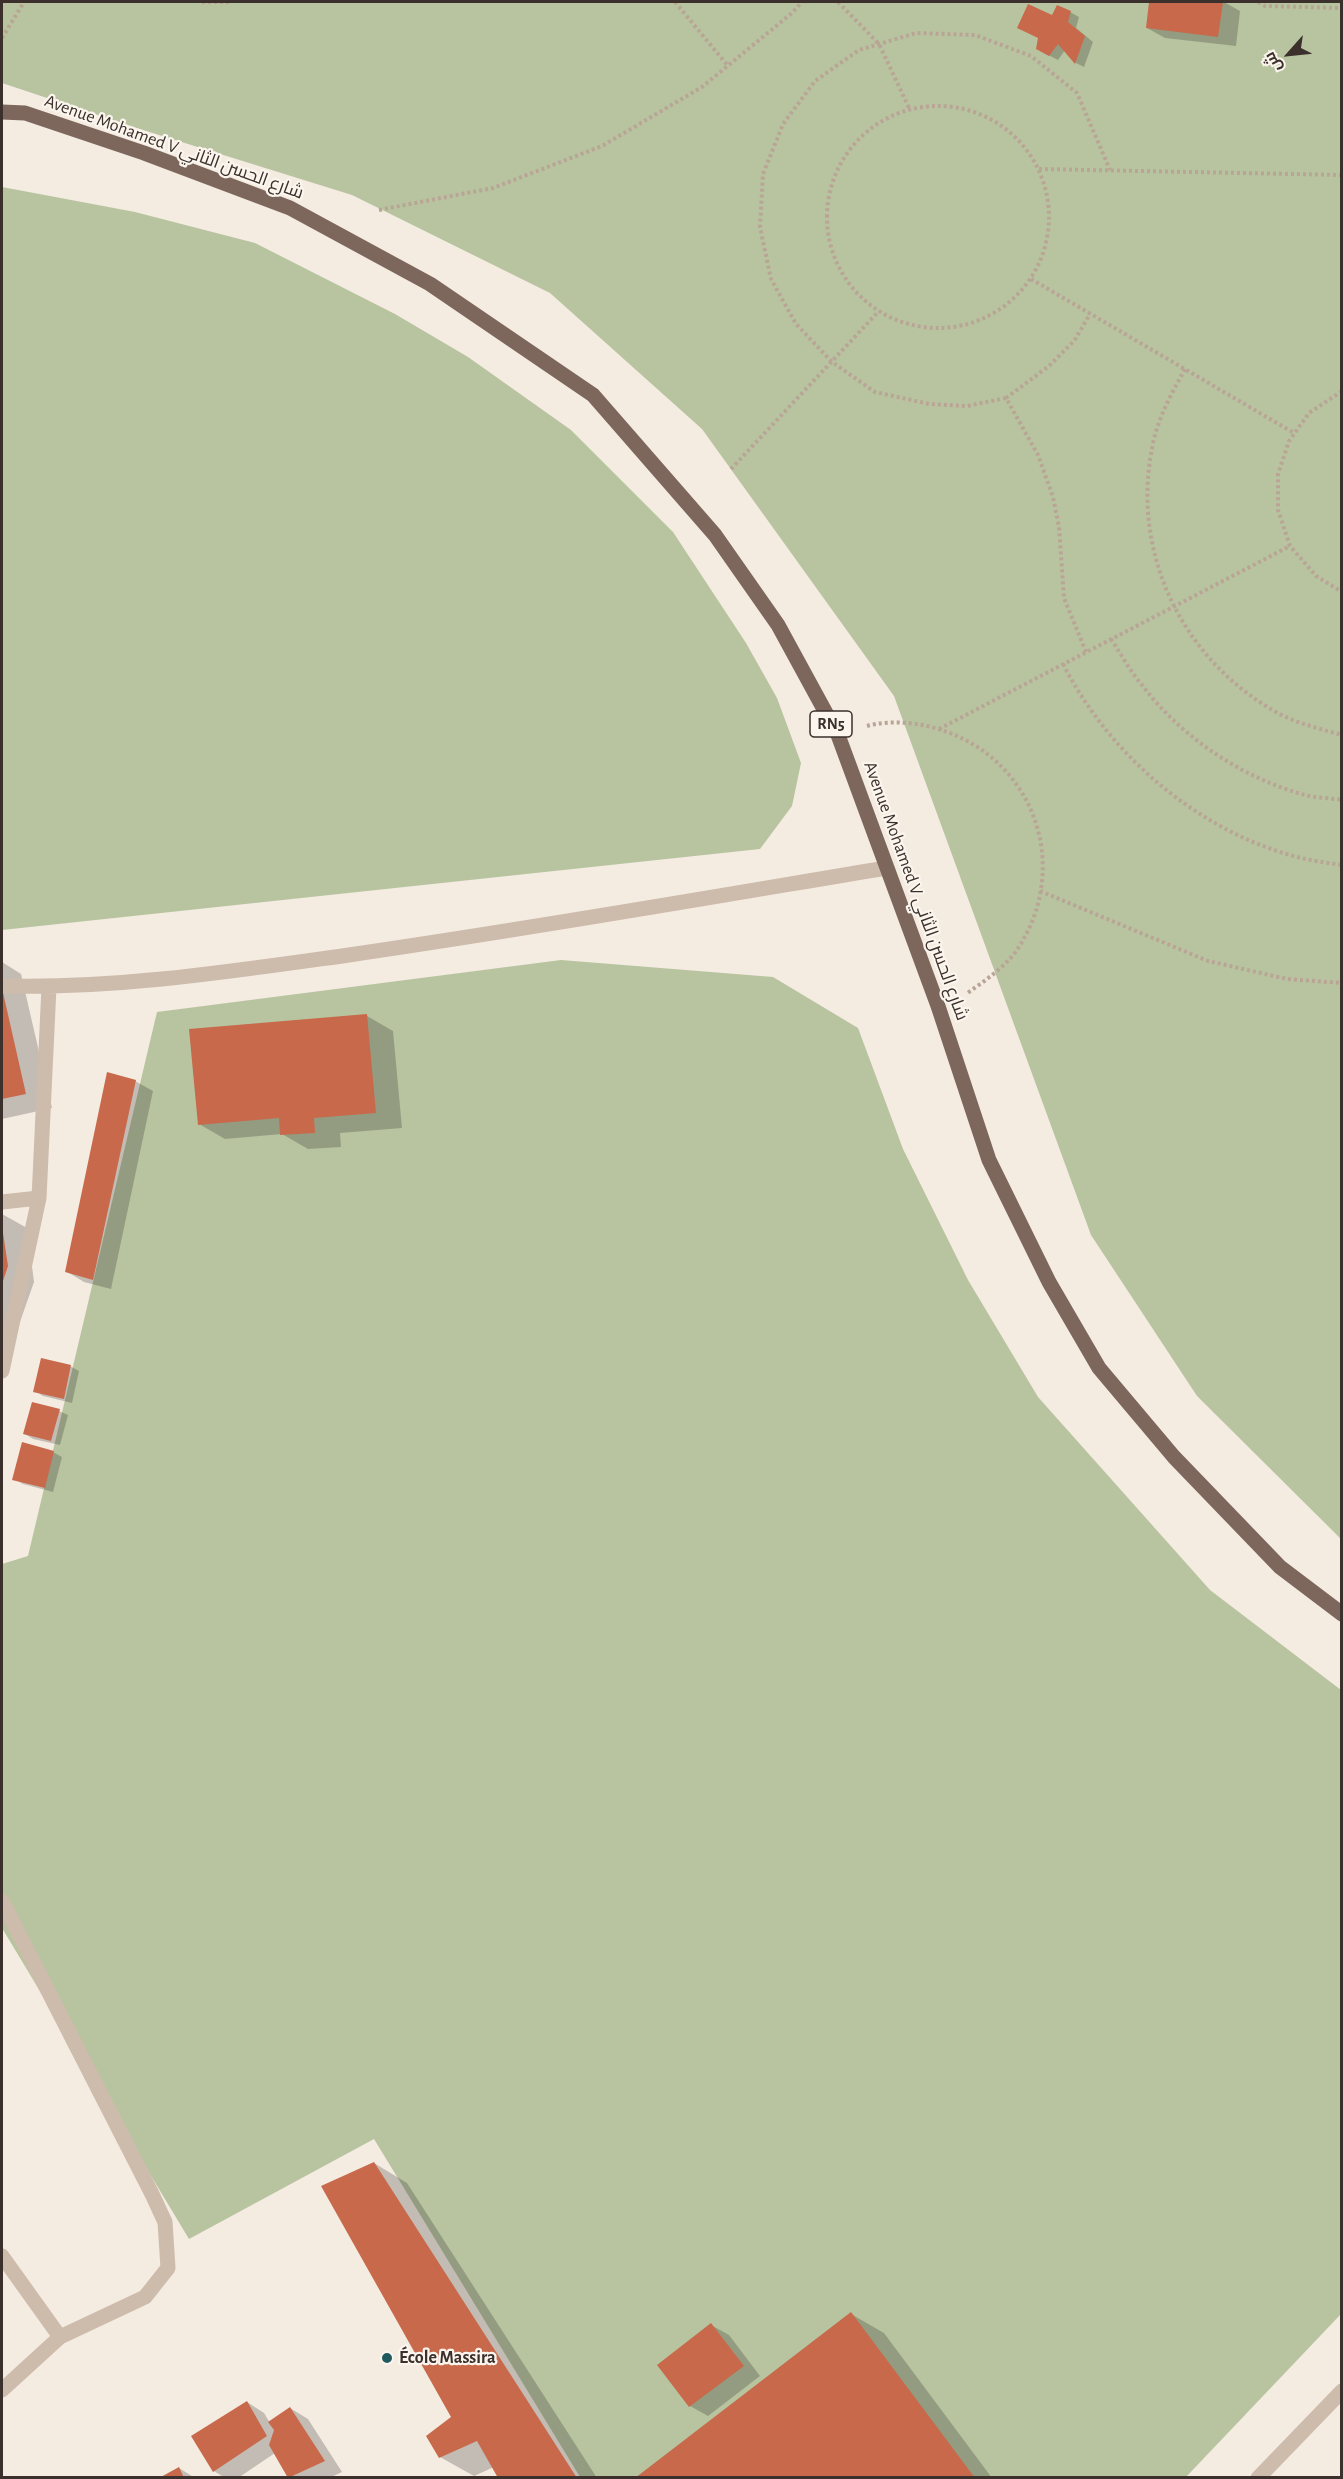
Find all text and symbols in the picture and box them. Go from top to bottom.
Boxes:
north arrow [1259,24,1319,84]
text: ش [1261,49,1285,75]
street label: Avenue Mohamed V شارع الحسن الثاني [42,90,306,204]
road number: RN5 [810,711,852,737]
street label: Avenue Mohamed V شارع الحسن الثاني [859,759,973,1023]
place label: École Massira [399,2347,496,2369]
marker: École Massira [380,2351,394,2365]

